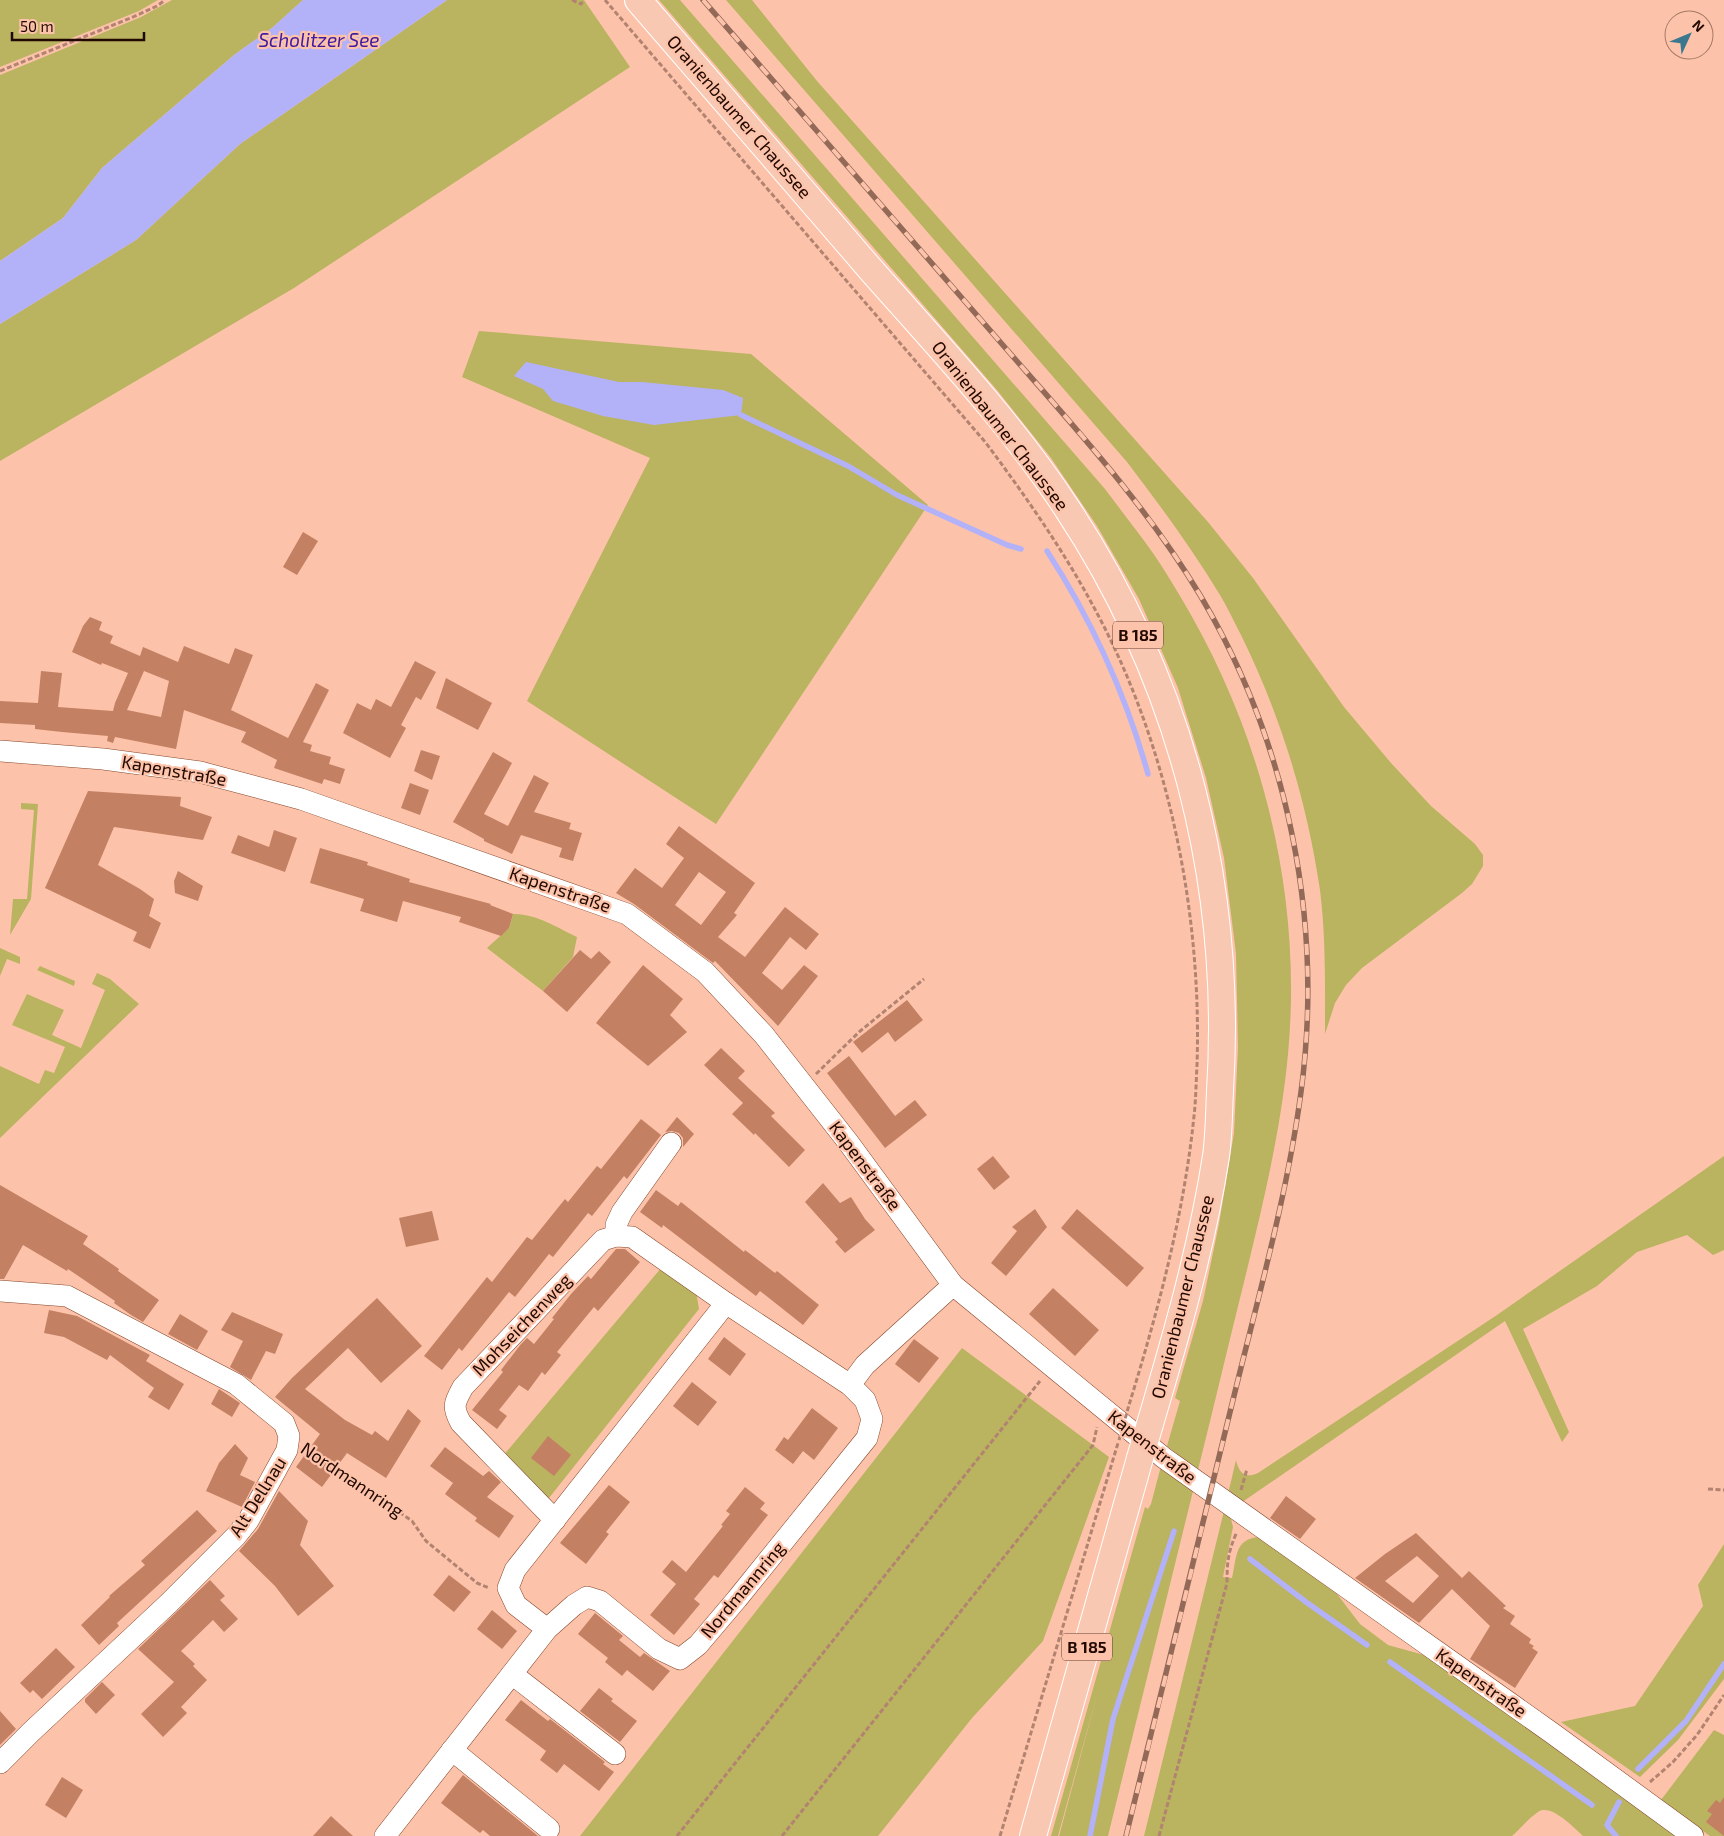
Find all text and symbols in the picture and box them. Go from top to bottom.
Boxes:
scale bar [12,10,145,42]
north arrow [1664,10,1714,60]
text: N [1689,16,1708,35]
text: 50 m [20,17,54,35]
water label: Scholitzer See [258,28,380,51]
street label: Oranienbaumer Chaussee [663,30,817,203]
street label: Oranienbaumer Chaussee [928,336,1074,515]
road number: B 185 [1113,622,1163,648]
street label: Kapenstraße [120,750,228,790]
street label: Kapenstraße [507,861,614,917]
street label: Kapenstraße [825,1116,906,1214]
street label: Oranienbaumer Chaussee [1146,1193,1218,1401]
street label: Mohseichenweg [467,1269,576,1380]
street label: Kapenstraße [1104,1405,1201,1488]
street label: Nordmannring [297,1437,408,1522]
street label: Alt Dellnau [224,1452,290,1541]
street label: Nordmannring [696,1537,789,1642]
road number: B 185 [1062,1634,1112,1660]
street label: Kapenstraße [1432,1643,1531,1722]

